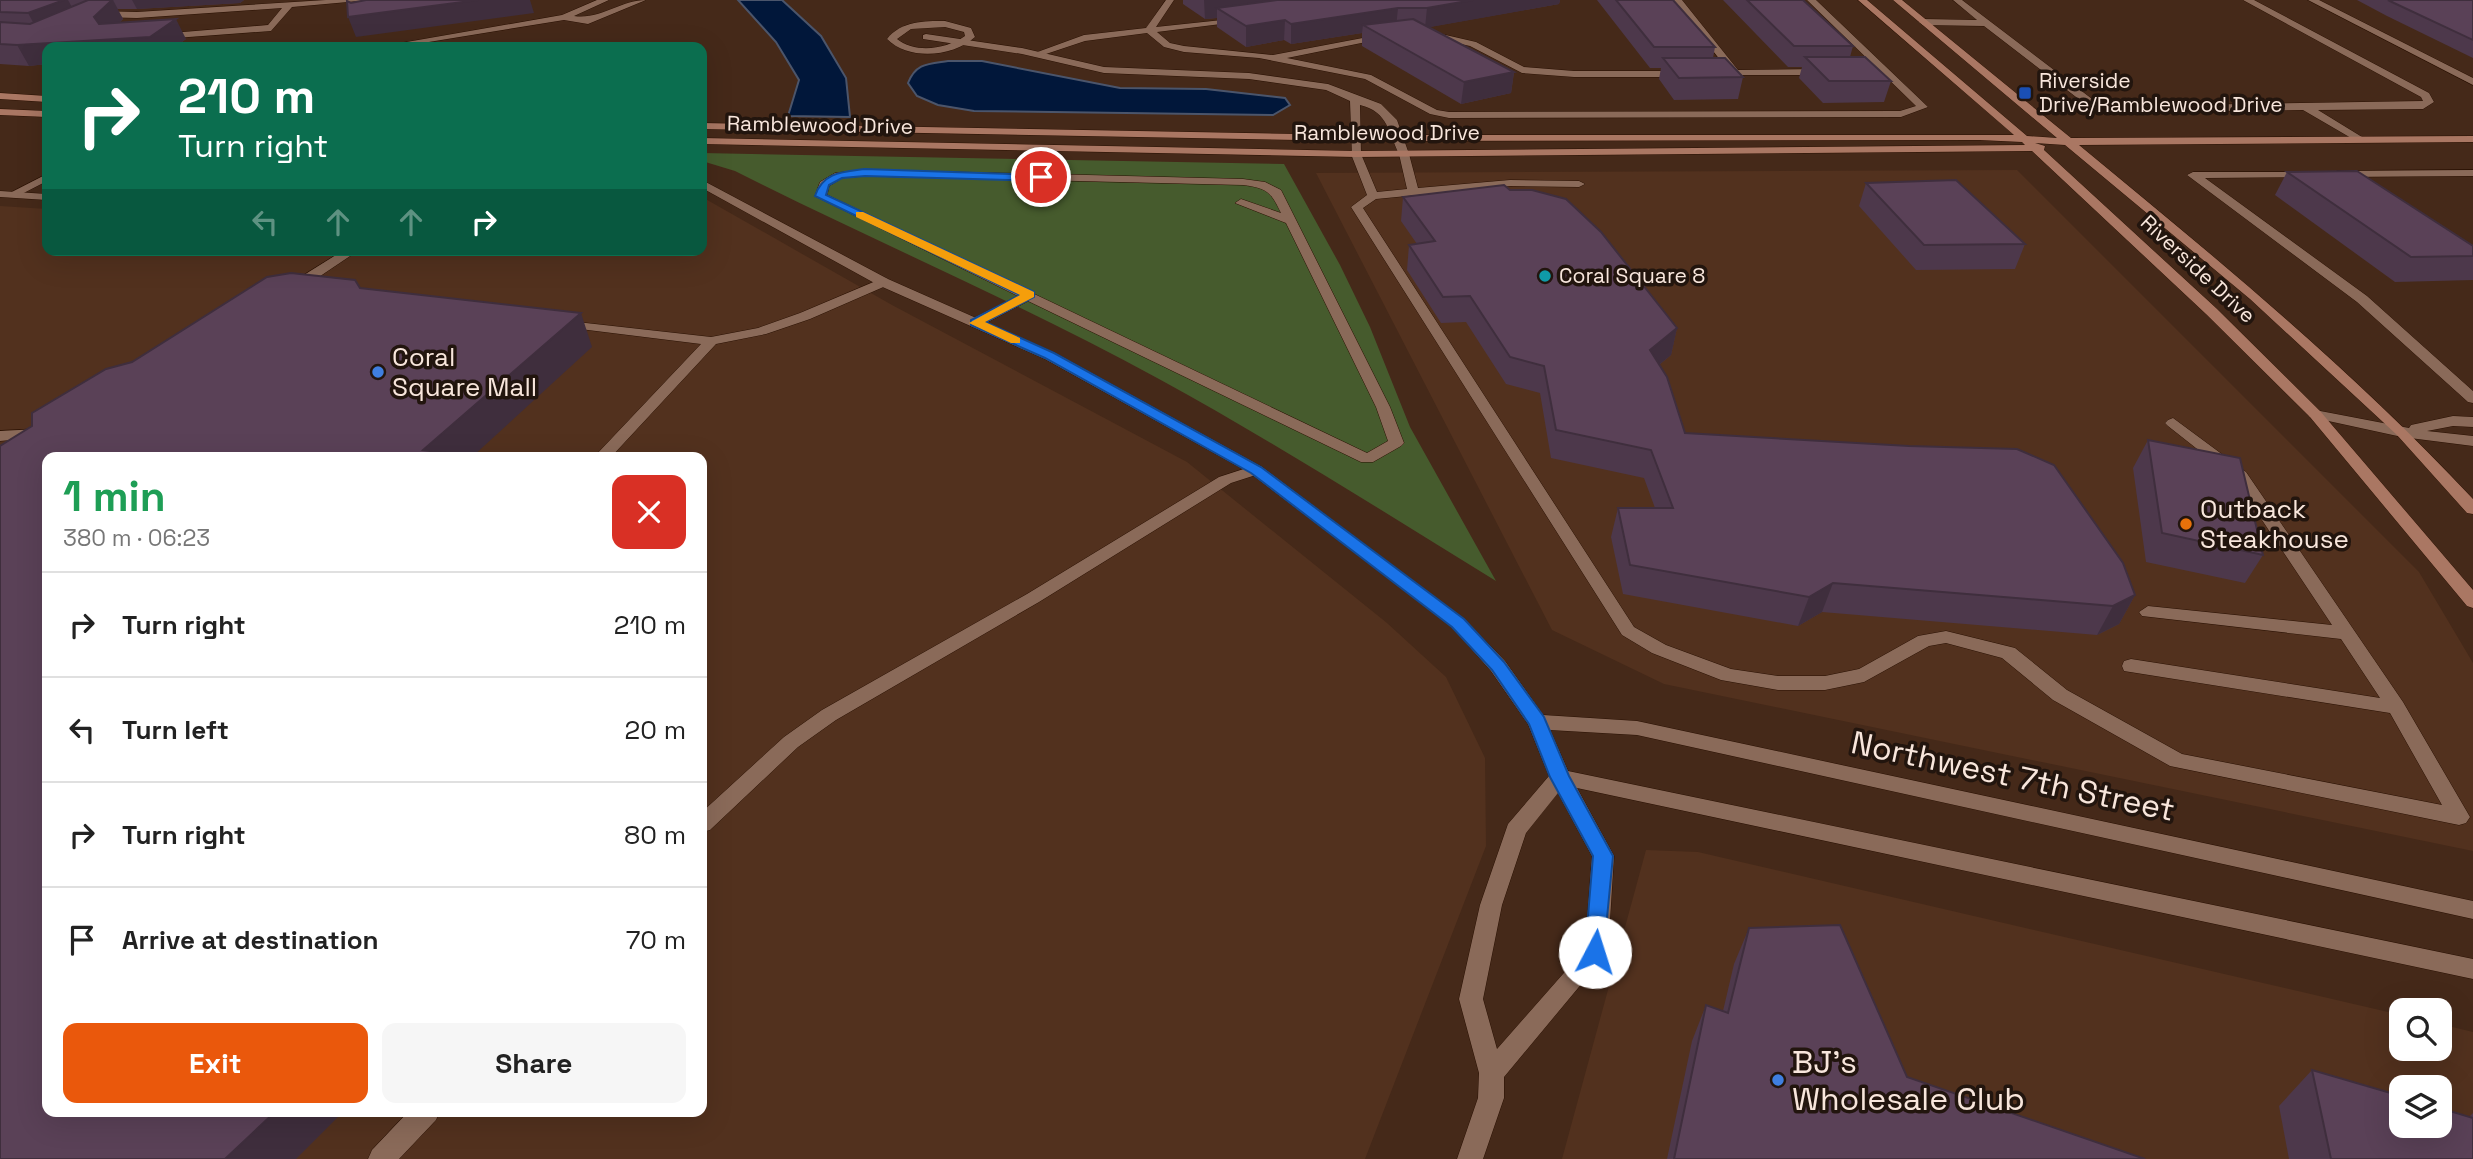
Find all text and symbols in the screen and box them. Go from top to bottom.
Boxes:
text: 210 m [178,65,315,127]
place label: Riverside Drive/Ramblewood Drive [2039,67,2283,118]
icon: right [63,70,154,161]
marker: Riverside Drive/Ramblewood Drive [2017,85,2033,101]
street label: Ramblewood Drive [727,109,913,140]
street label: Ramblewood Drive [1294,119,1480,146]
text: Turn right [178,126,328,166]
pin [1011,147,1071,207]
icon: arrive [1022,158,1060,196]
icon: left [246,203,284,241]
icon: ahead [319,203,357,241]
icon: ahead [392,203,430,241]
icon: right [465,203,503,241]
street label: Riverside Drive [2135,209,2261,329]
place label: Coral Square 8 [1559,262,1705,289]
marker: Coral Square 8 [1537,268,1553,284]
place label: Coral Square Mall [392,340,537,404]
marker: Coral Square Mall [370,364,386,380]
text: 1 min [63,470,166,523]
button: close [612,475,686,549]
place label: Outback Steakhouse [2200,492,2349,556]
marker: Outback Steakhouse [2178,516,2194,532]
text: 380 m · 06:23 [63,523,210,553]
icon: right [63,606,101,644]
text: Turn right [122,608,246,642]
text: 210 m [614,608,686,642]
icon: left [63,711,101,749]
text: Turn left [122,713,229,747]
text: 20 m [625,713,686,747]
street label: Northwest 7th Street [1848,722,2178,830]
icon: right [63,816,101,854]
text: Turn right [122,818,246,852]
text: 80 m [624,818,686,852]
position arrow [1558,915,1632,989]
icon: arrive [63,921,101,959]
text: Arrive at destination [122,923,379,957]
text: 70 m [626,923,686,957]
map controls [2389,998,2452,1138]
button: search [2389,998,2452,1061]
button: Exit [63,1023,368,1103]
button: Share [382,1023,686,1103]
place label: BJ's Wholesale Club [1792,1042,2025,1119]
marker: BJ's Wholesale Club [1770,1072,1786,1088]
button: layers [2389,1075,2452,1138]

